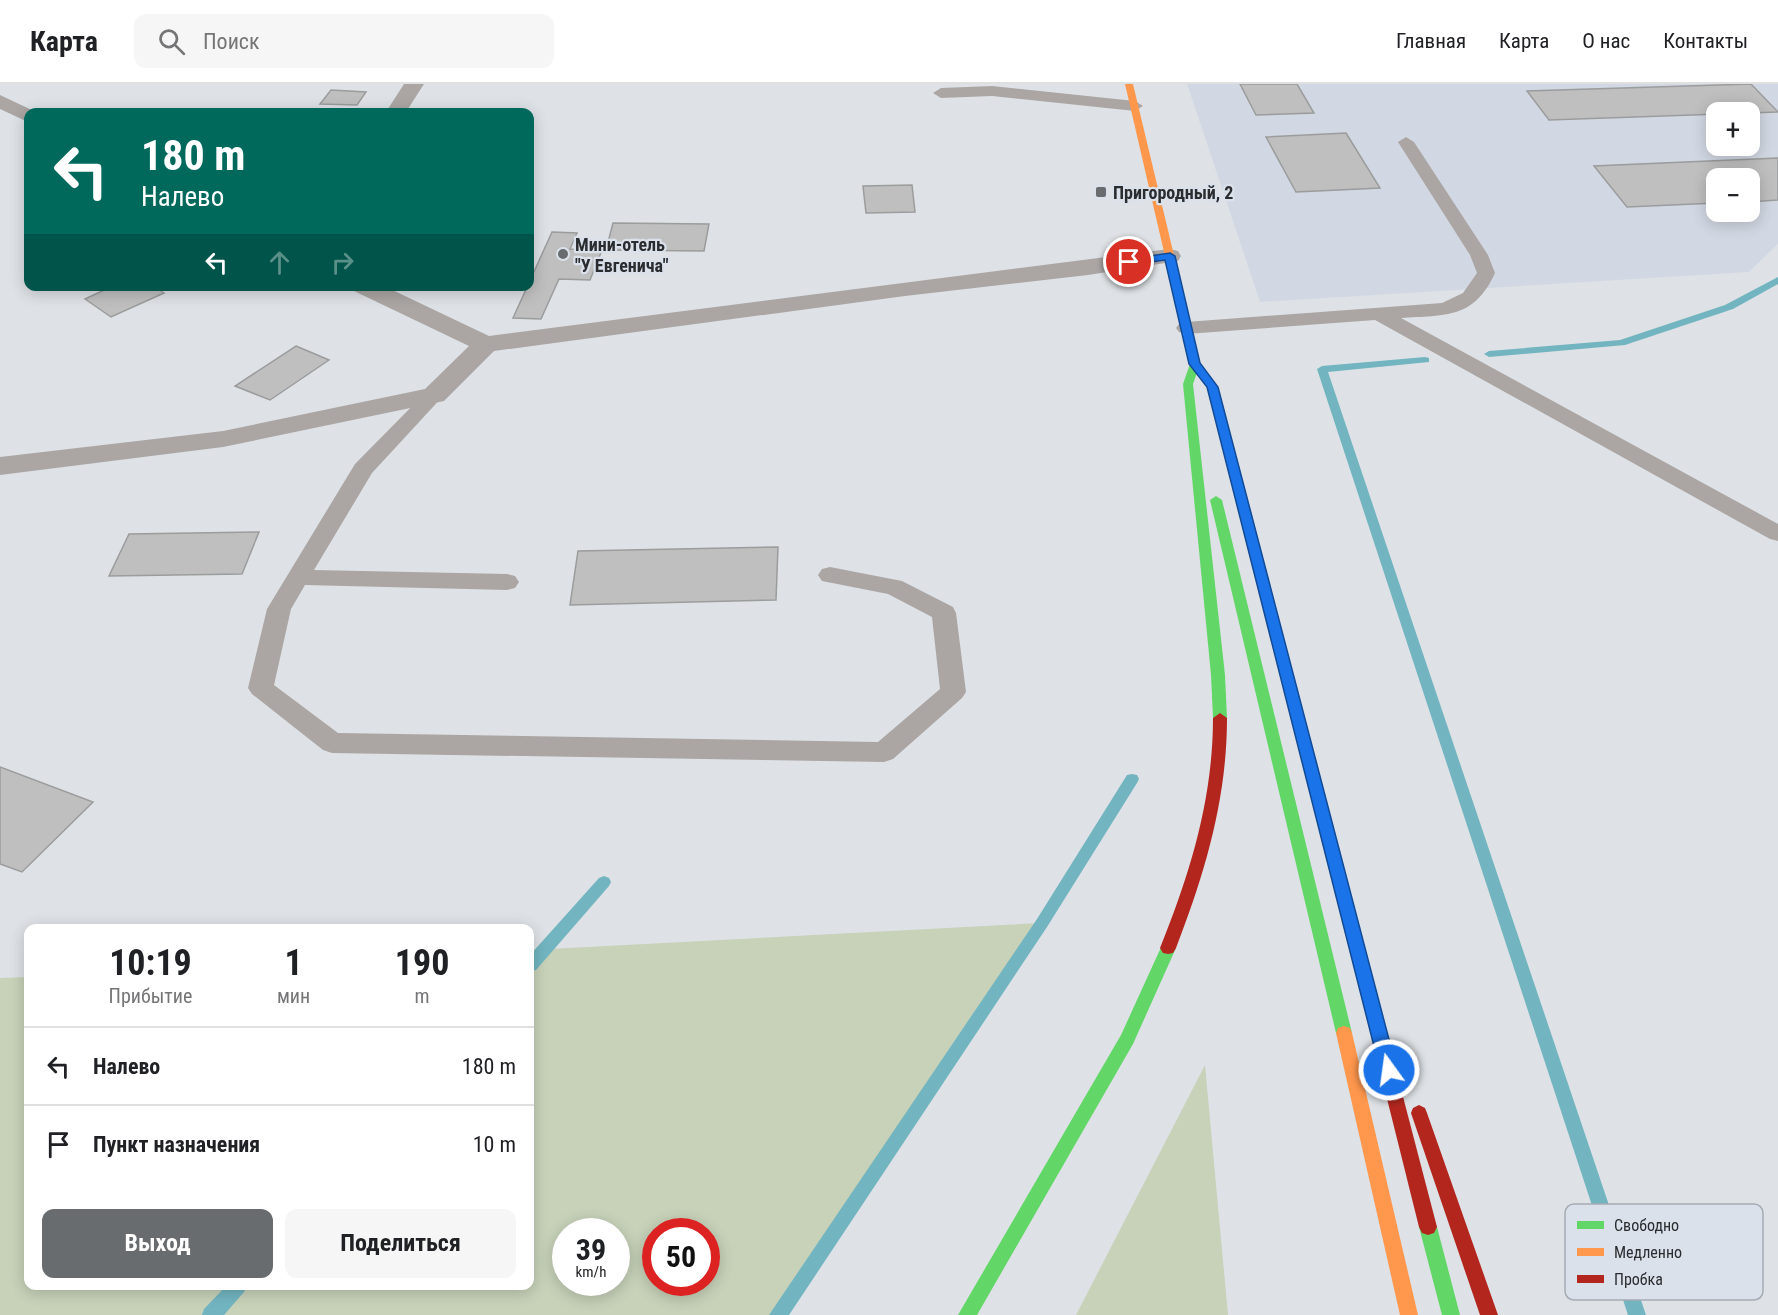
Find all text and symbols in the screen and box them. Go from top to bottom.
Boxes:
search box [134,14,554,68]
text: Карта [30,25,98,58]
icon: search [155,25,188,58]
text: Поиск [203,29,260,54]
text: Главная [1396,29,1466,53]
text: Карта [1499,29,1549,53]
text: О нас [1582,29,1630,53]
text: Контакты [1663,29,1748,53]
map controls [1706,102,1760,222]
button: + [1706,102,1760,156]
text: 180 m [141,131,246,180]
icon: left [42,132,120,210]
button: − [1706,168,1760,222]
text: Налево [141,181,224,213]
place label: Пригородный, 2 [1113,182,1233,203]
marker: Пригородный, 2 [1094,185,1108,199]
place label: Мини-отель "У Евгенича" [575,234,669,276]
pin [1103,236,1154,287]
icon: arrive [1112,245,1145,278]
icon: left [200,246,233,279]
icon: ahead [263,246,296,279]
icon: right [326,246,359,279]
marker: Мини-отель "У Евгенича" [556,247,570,261]
text: 10:19 [109,942,192,984]
text: 1 [284,942,303,984]
text: 190 [395,942,449,984]
text: Прибытие [109,984,192,1008]
text: мин [277,984,310,1008]
text: m [415,984,430,1008]
position arrow [1357,1038,1421,1102]
icon: left [42,1050,75,1083]
text: Налево [93,1054,160,1079]
text: 180 m [462,1054,516,1079]
icon: arrive [42,1128,75,1161]
text: Пункт назначения [93,1132,260,1157]
text: 10 m [473,1132,516,1157]
legend [1565,1204,1763,1300]
button: Выход [42,1209,273,1278]
button: Поделиться [285,1209,516,1278]
text: Свободно [1614,1216,1679,1235]
speed limit sign: 50 [642,1218,720,1296]
text: 39 [576,1232,606,1267]
text: Медленно [1614,1243,1682,1262]
text: km/h [576,1263,606,1281]
text: Пробка [1614,1270,1663,1289]

